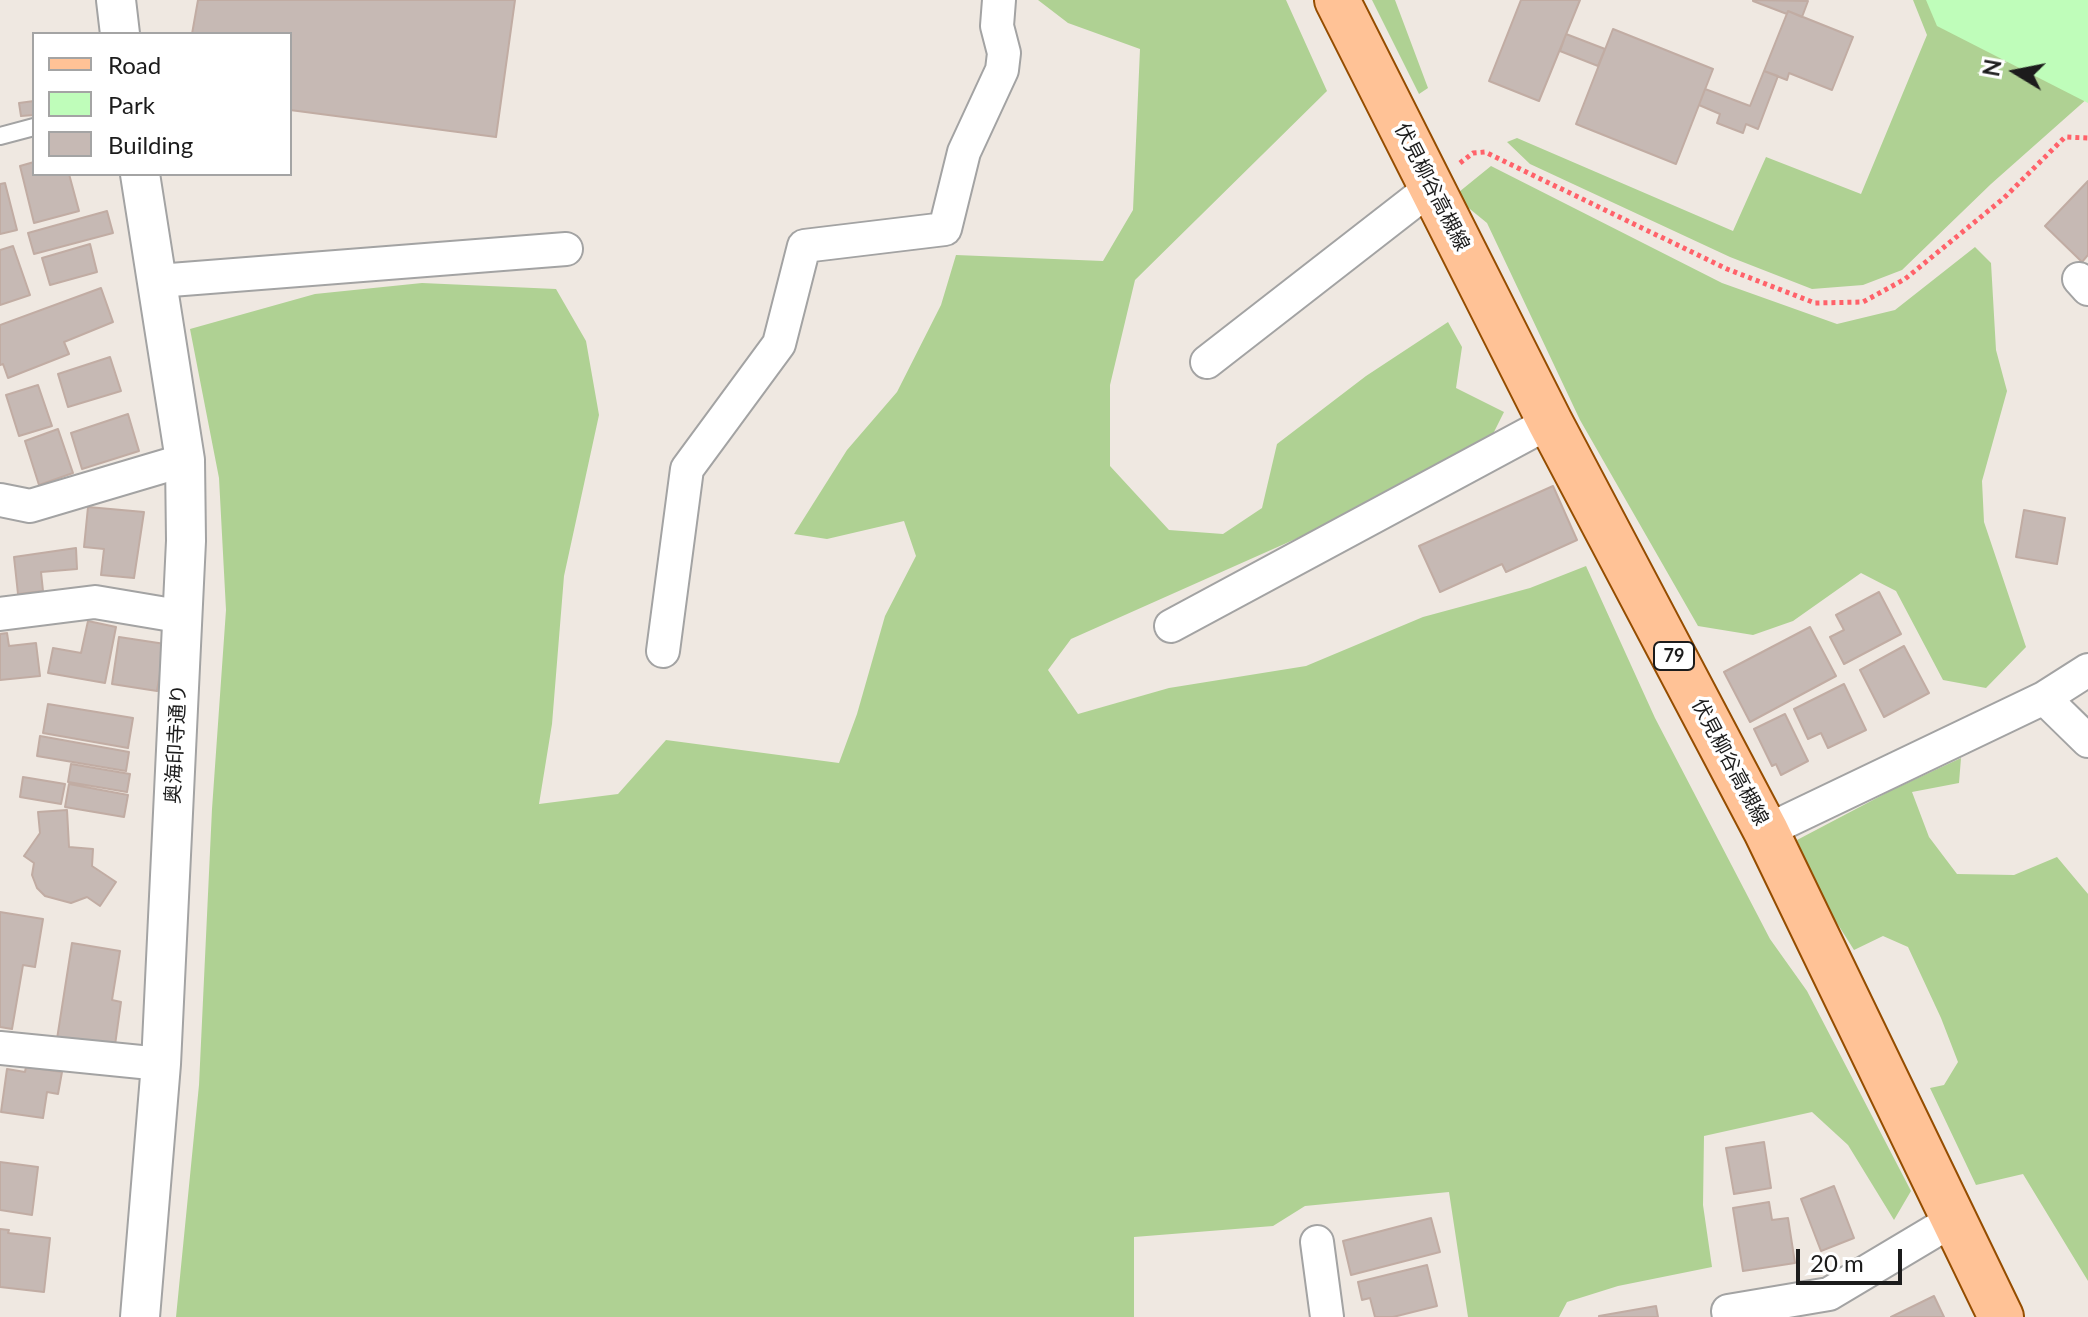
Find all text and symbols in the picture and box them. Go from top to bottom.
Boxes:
legend [32,32,292,176]
north arrow [1976,32,2056,112]
text: Road [108,50,161,79]
text: N [1977,57,2007,78]
text: Park [108,90,155,119]
street label: 伏見柳谷高槻線 [1390,119,1474,255]
text: Building [108,130,193,159]
road number: 79 [1654,642,1694,670]
street label: 奥海印寺通り [161,683,191,805]
street label: 伏見柳谷高槻線 [1687,695,1773,829]
scale bar [1800,1233,1906,1283]
text: 20 m [1810,1248,1864,1277]

